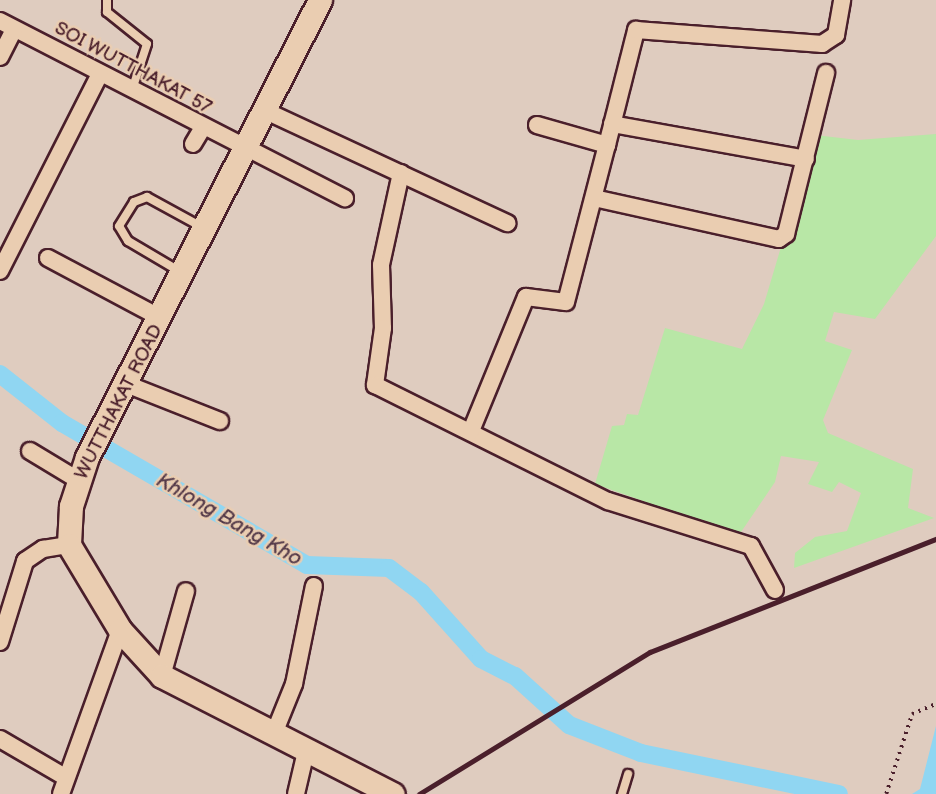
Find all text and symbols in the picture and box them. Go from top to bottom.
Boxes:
street label: SOI WUTTHAKAT 57 [50,17,216,119]
street label: WUTTHAKAT ROAD [70,321,168,483]
water label: Khlong Bang Kho [152,468,306,572]

